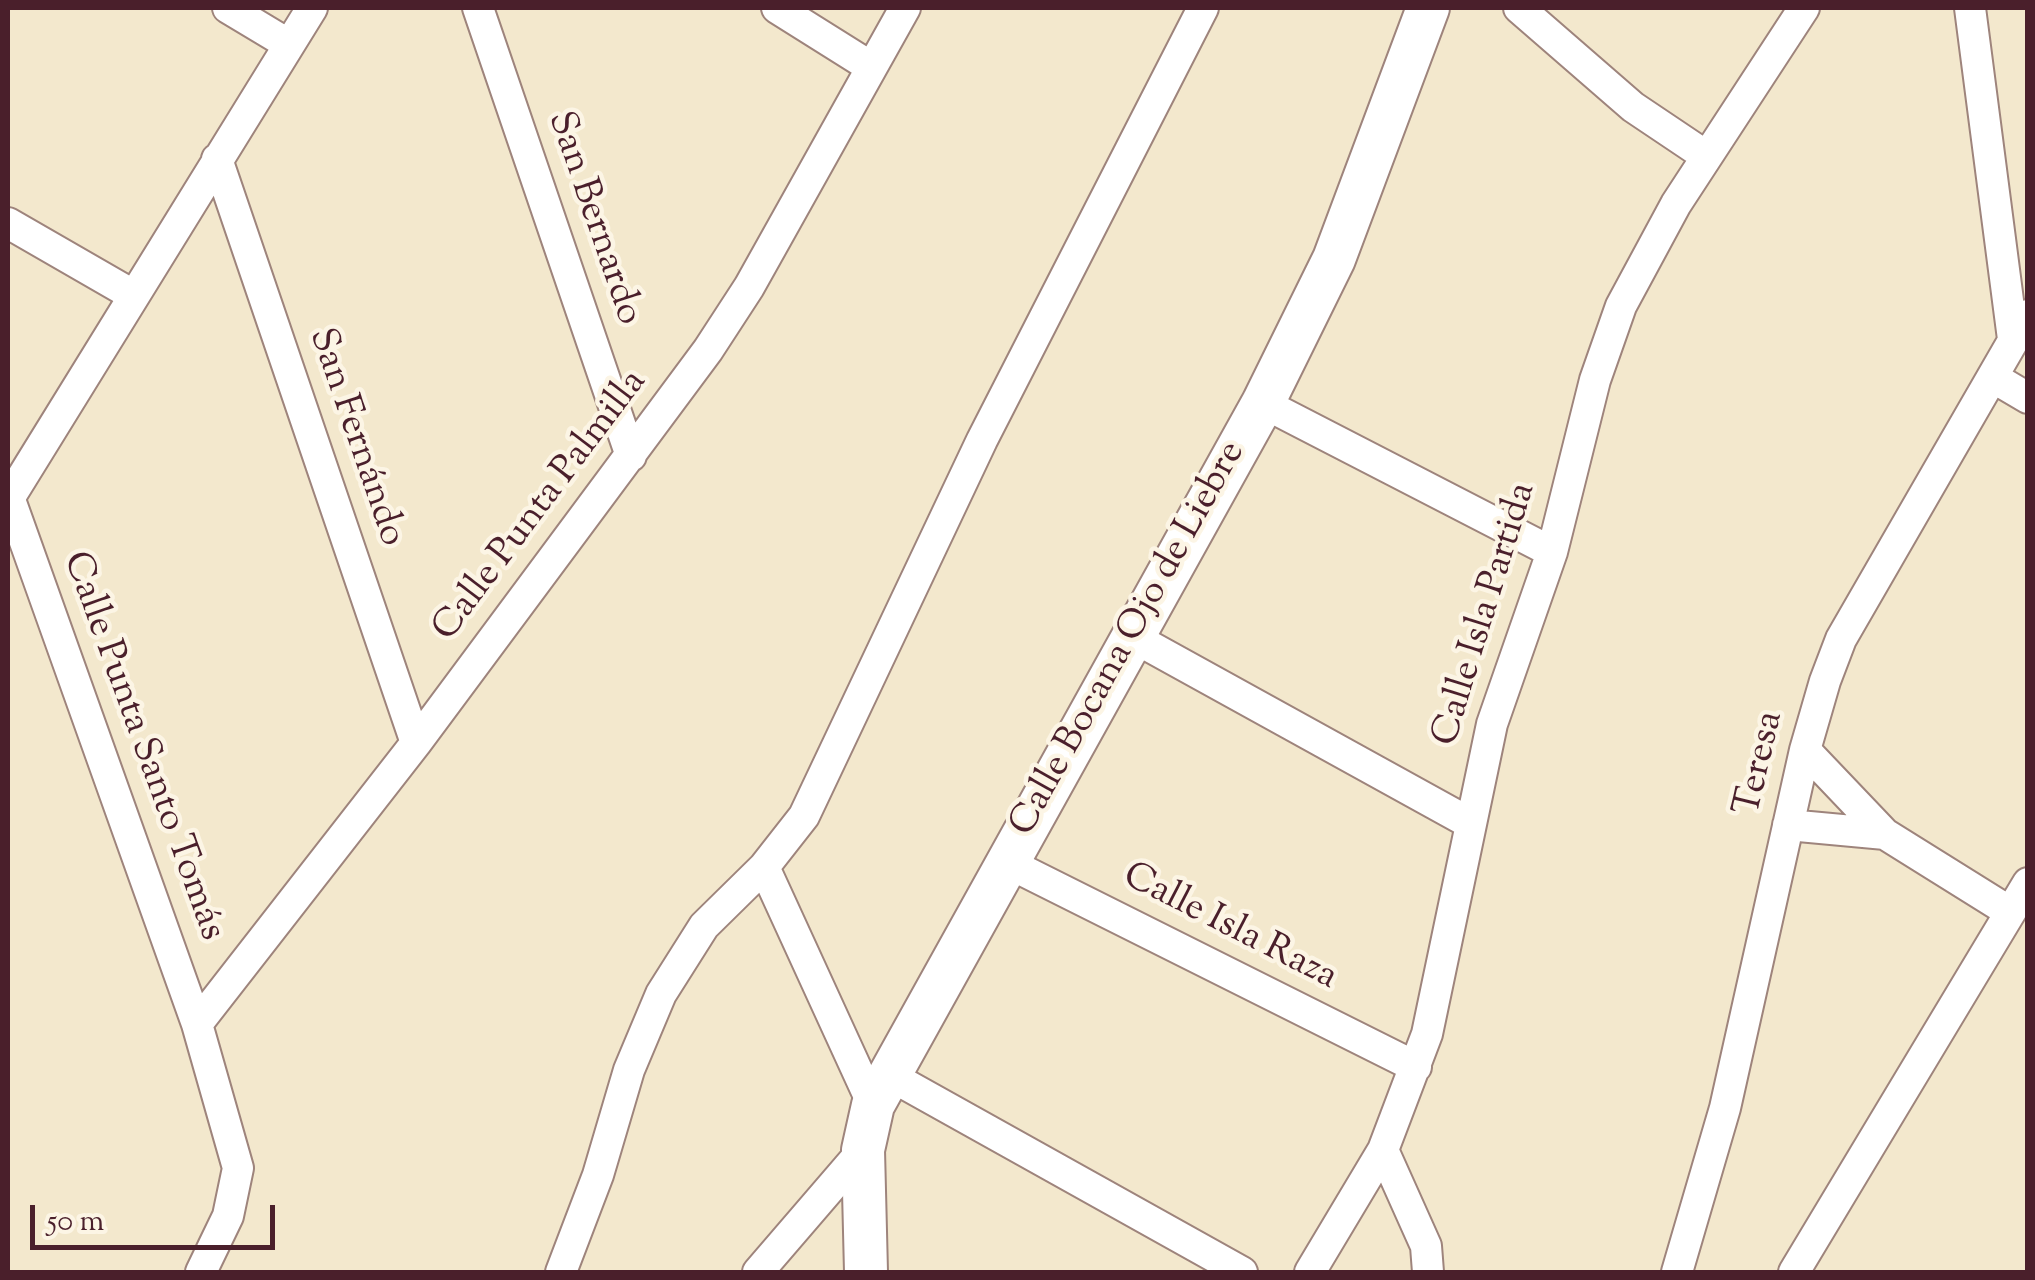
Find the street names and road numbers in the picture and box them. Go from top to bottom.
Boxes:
street label: San Bernardo [534,107,650,331]
street label: San Fernándo [295,323,413,553]
street label: Calle Punta Palmilla [425,362,659,652]
street label: Calle Bocana Ojo de Liebre [1002,435,1258,845]
street label: Calle Isla Partida [1425,478,1549,752]
street label: Calle Punta Santo Tomás [49,547,233,947]
street label: Teresa [1728,707,1796,821]
street label: Calle Isla Raza [1114,855,1344,1003]

